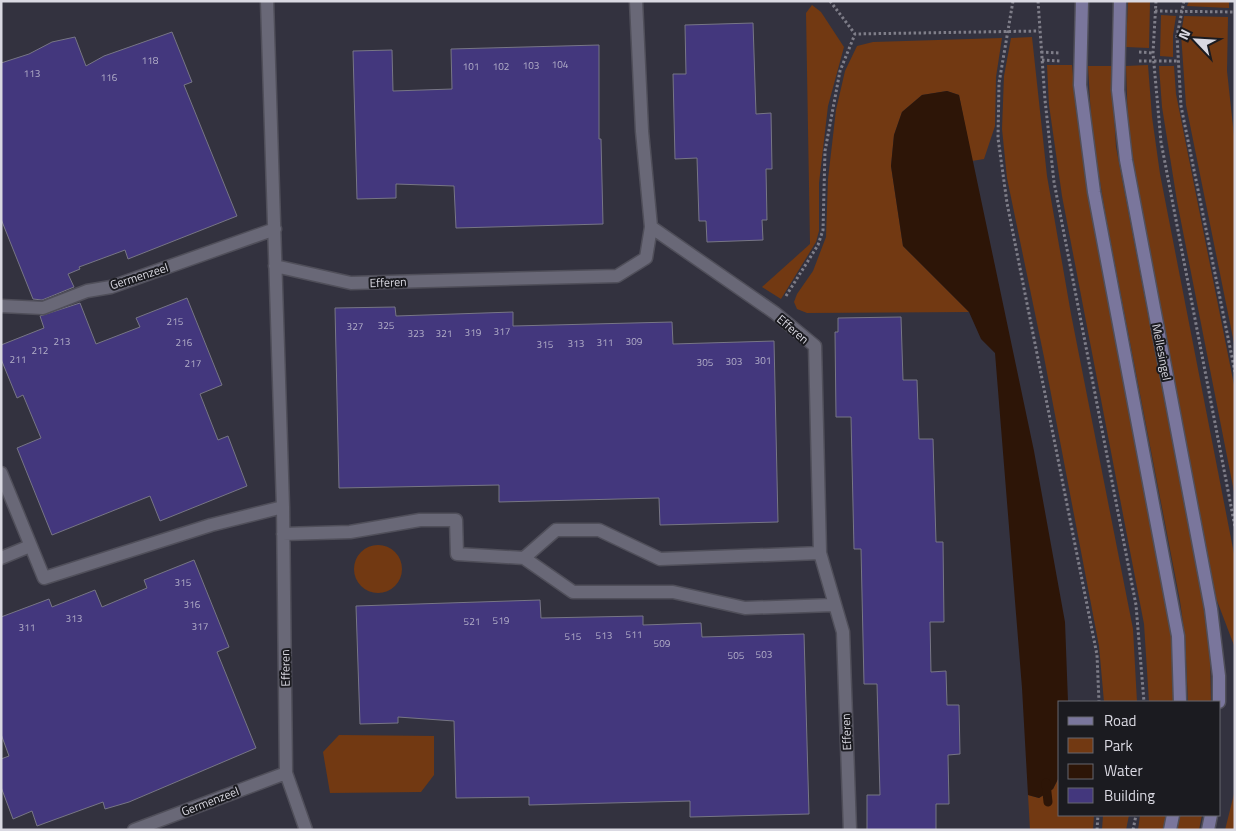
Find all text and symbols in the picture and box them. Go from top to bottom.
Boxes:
north arrow [1171,15,1221,65]
text: N [1172,25,1195,43]
house number: 118 [142,53,159,68]
house number: 104 [552,57,569,72]
house number: 103 [523,58,539,73]
house number: 101 [463,59,479,74]
house number: 102 [493,59,509,74]
house number: 113 [24,66,40,81]
house number: 116 [101,70,118,85]
street label: Germenzeel [107,258,171,294]
street label: Efferen [369,272,407,292]
street label: Efferen [773,310,813,348]
house number: 215 [167,314,184,329]
house number: 325 [378,318,395,333]
house number: 327 [347,319,363,334]
street label: Mellesingel [1147,322,1177,382]
house number: 317 [494,324,510,339]
house number: 319 [465,325,482,340]
house number: 323 [408,326,424,341]
house number: 321 [436,326,452,341]
house number: 213 [54,334,70,349]
house number: 309 [626,334,643,349]
house number: 216 [176,335,193,350]
house number: 311 [597,335,613,350]
house number: 313 [568,336,584,351]
house number: 315 [537,337,554,352]
house number: 212 [32,343,48,358]
house number: 211 [10,352,26,367]
house number: 301 [755,353,771,368]
house number: 303 [726,354,742,369]
house number: 305 [697,355,714,370]
house number: 217 [185,356,201,371]
house number: 315 [175,575,192,590]
house number: 316 [184,597,201,612]
house number: 313 [66,611,82,626]
house number: 519 [493,613,510,628]
house number: 521 [464,614,480,629]
house number: 317 [192,619,208,634]
house number: 311 [19,620,35,635]
house number: 511 [626,627,642,642]
house number: 513 [596,628,612,643]
house number: 515 [565,629,582,644]
house number: 509 [654,636,671,651]
house number: 503 [756,647,772,662]
house number: 505 [728,648,745,663]
street label: Efferen [275,649,295,687]
legend [1058,701,1221,816]
text: Road [1104,709,1136,732]
street label: Efferen [836,713,856,751]
text: Park [1104,734,1133,757]
text: Water [1104,759,1143,782]
street label: Germenzeel [178,781,242,821]
text: Building [1104,784,1155,807]

